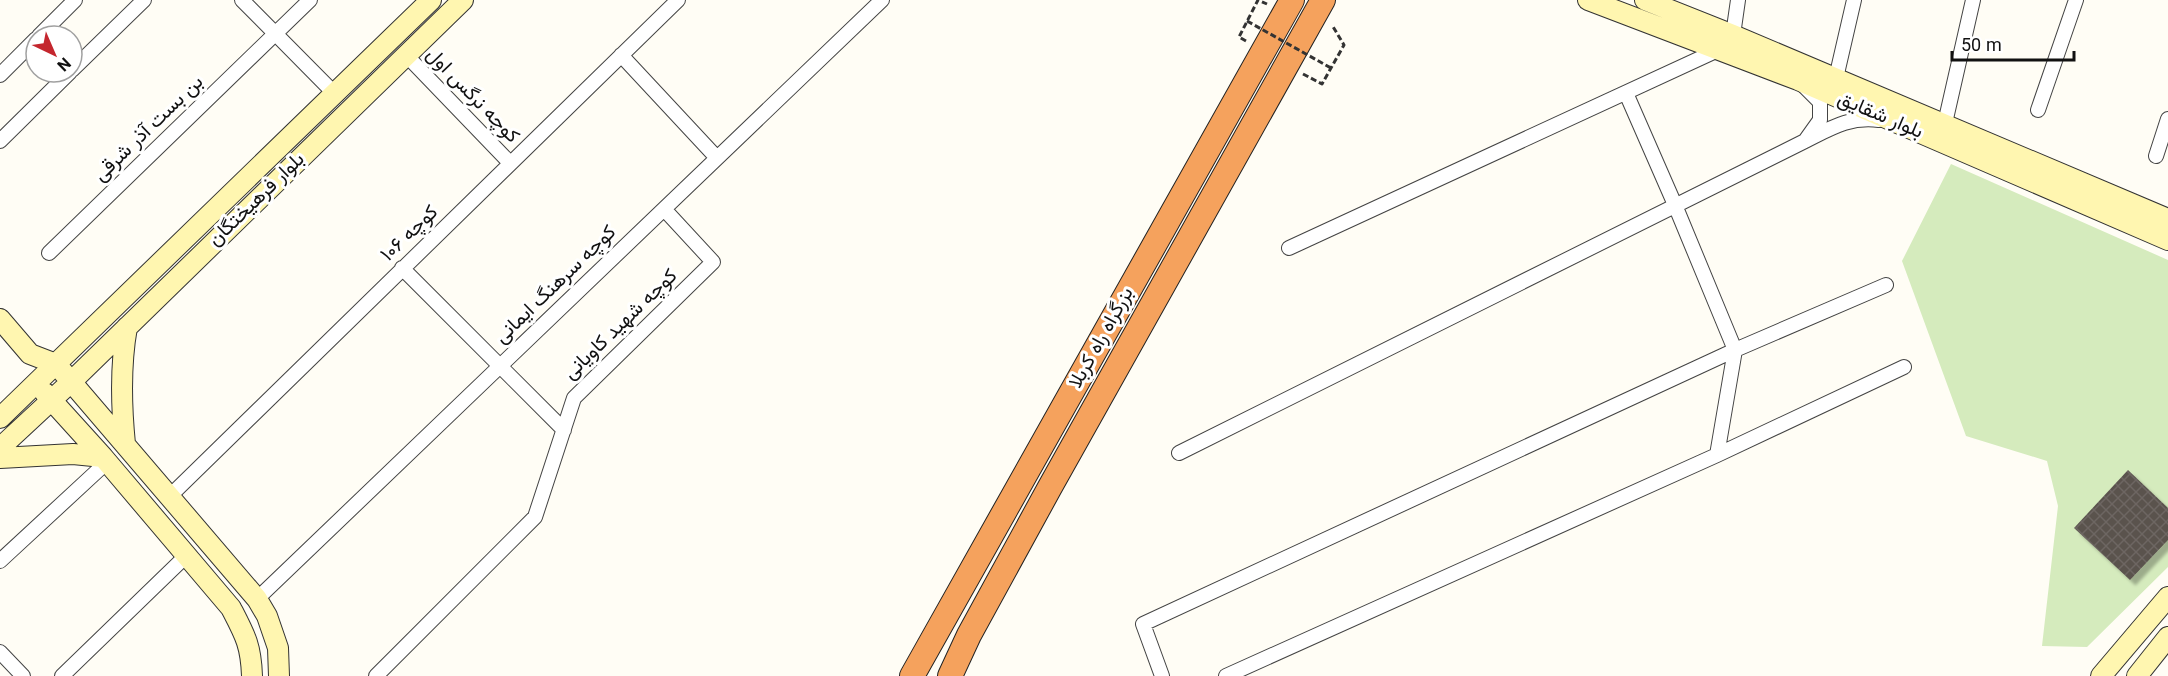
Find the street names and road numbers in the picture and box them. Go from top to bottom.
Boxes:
street label: کوچه نرگس اول [417,40,527,152]
street label: بن بست آذر شرقی [86,68,212,190]
street label: بلوار شقایق [1832,84,1928,148]
street label: بلوار فرهیختگان [201,145,313,255]
street label: کوچه ۱۰۶ [373,198,447,270]
street label: کوچه سرهنگ ایمانی [487,218,625,352]
street label: کوچه شهید کاویانی [556,262,686,388]
street label: بزرگراه راه کربلا [1061,281,1143,395]

